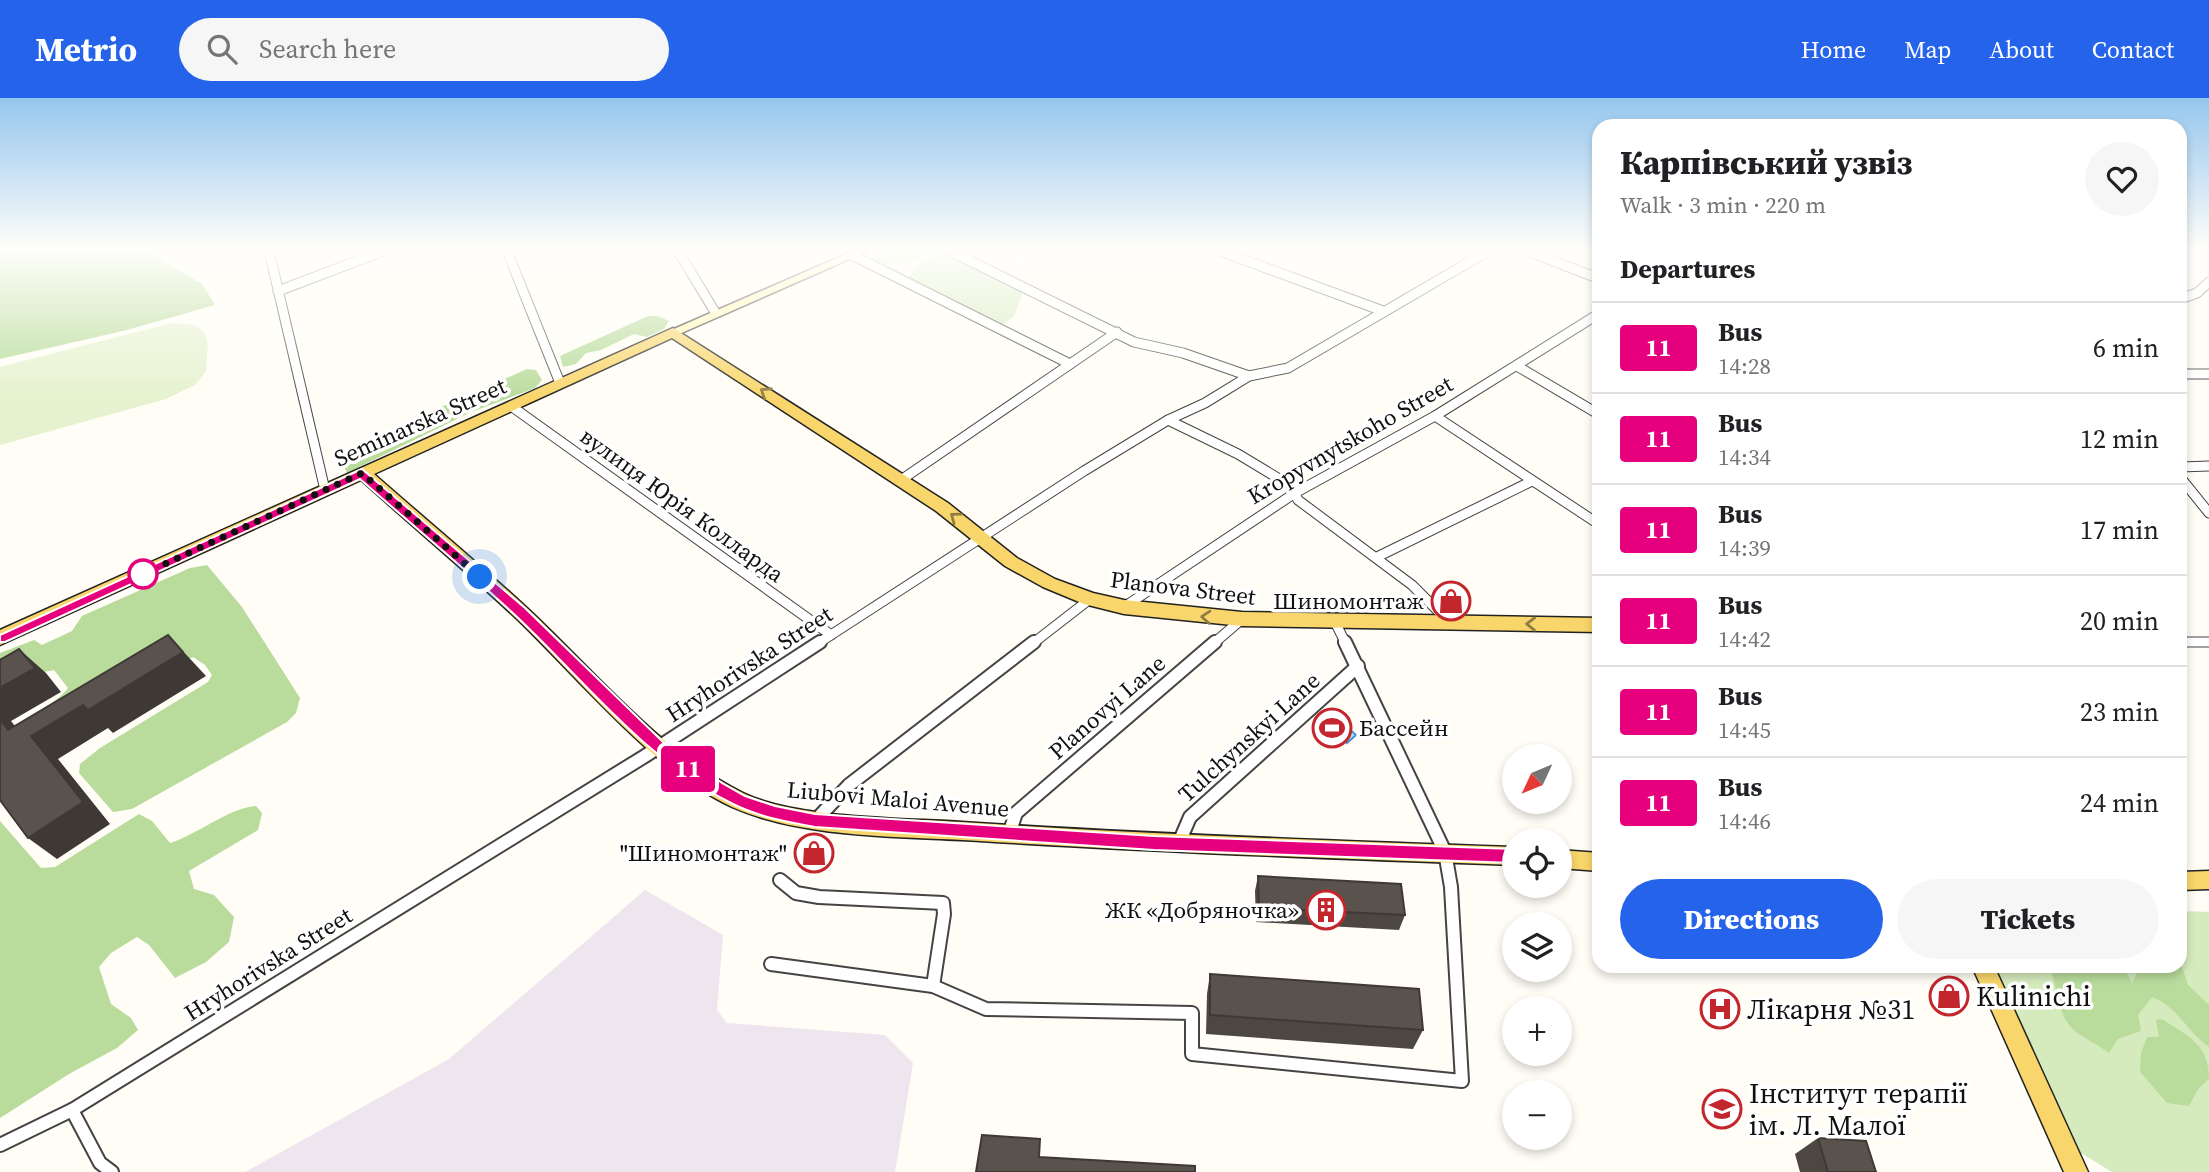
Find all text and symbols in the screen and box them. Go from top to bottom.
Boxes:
search box [179,18,669,81]
text: Metrio [35,27,137,72]
icon: search [203,30,241,68]
text: Search here [259,31,396,67]
text: Home [1801,33,1866,66]
text: Map [1904,33,1951,66]
text: About [1989,33,2054,66]
text: Contact [2092,33,2174,66]
text: Карпівський узвіз [1620,140,1912,185]
button: heart [2085,142,2159,216]
text: Walk · 3 min · 220 m [1620,189,1826,221]
text: Departures [1620,251,1755,287]
text: Bus [1718,314,1762,350]
text: 6 min [2093,330,2159,366]
text: 11 [1645,331,1672,364]
text: 14:28 [1718,350,1771,382]
street label: Kropyvnytskoho Street [1241,368,1459,512]
street label: Seminarska Street [329,370,511,474]
one-way arrow [760,387,773,400]
text: Bus [1718,405,1762,441]
street label: вулиця Юрія Колларда [573,420,791,590]
text: 12 min [2080,421,2159,457]
text: 11 [1645,422,1672,455]
text: 14:34 [1718,441,1771,473]
text: Bus [1718,496,1762,532]
one-way arrow [951,512,963,525]
text: 17 min [2080,512,2159,548]
text: 11 [1645,513,1672,546]
text: 14:39 [1718,532,1771,564]
unlabelled marker [128,559,158,589]
your location [462,559,497,594]
street label: Planova Street [1109,563,1258,613]
shop icon: Шиномонтаж [1430,580,1472,622]
place label: Шиномонтаж [1273,585,1425,617]
text: Bus [1718,587,1762,623]
street label: Hryhorivska Street [660,598,839,730]
text: 20 min [2080,603,2159,639]
text: 11 [1645,604,1672,637]
one-way arrow [1200,609,1211,624]
one-way arrow [1526,616,1537,631]
text: 14:42 [1718,623,1771,655]
street label: Planovyi Lane [1042,647,1172,767]
street label: Tulchynskyi Lane [1171,665,1327,809]
text: Bus [1718,678,1762,714]
text: 23 min [2080,694,2159,730]
text: 11 [1645,695,1672,728]
sports icon: Бассейн [1311,707,1353,749]
place label: Бассейн [1359,712,1449,744]
text: 14:45 [1718,714,1771,746]
north arrow [1502,744,1572,814]
map controls [1502,744,1572,1150]
line badge: 11 [656,746,720,792]
text: 11 [675,752,701,785]
text: Bus [1718,769,1762,805]
street label: Liubovi Maloi Avenue [786,773,1010,825]
text: 24 min [2080,785,2159,821]
text: 11 [1645,786,1672,819]
text: 14:46 [1718,805,1771,837]
button: locate [1502,828,1572,898]
shop icon: "Шиномонтаж" [793,832,835,874]
place label: "Шиномонтаж" [620,837,787,869]
button: Directions [1620,879,1883,959]
button: Tickets [1897,879,2159,959]
building icon: ЖК «Добряночка» [1305,889,1347,931]
place label: ЖК «Добряночка» [1105,894,1299,926]
street label: Hryhorivska Street [178,899,358,1029]
button: layers [1502,912,1572,982]
shop icon: Kulinichi [1928,975,1970,1017]
place label: Kulinichi [1976,977,2091,1015]
hospital icon: Лікарня №31 [1699,988,1741,1030]
place label: Лікарня №31 [1747,990,1915,1028]
button: + [1502,996,1572,1066]
place label: Інститут терапії ім. Л. Малої [1749,1074,1968,1144]
button: − [1502,1080,1572,1150]
school or university icon: Інститут терапії ім. Л. Малої [1701,1088,1743,1130]

